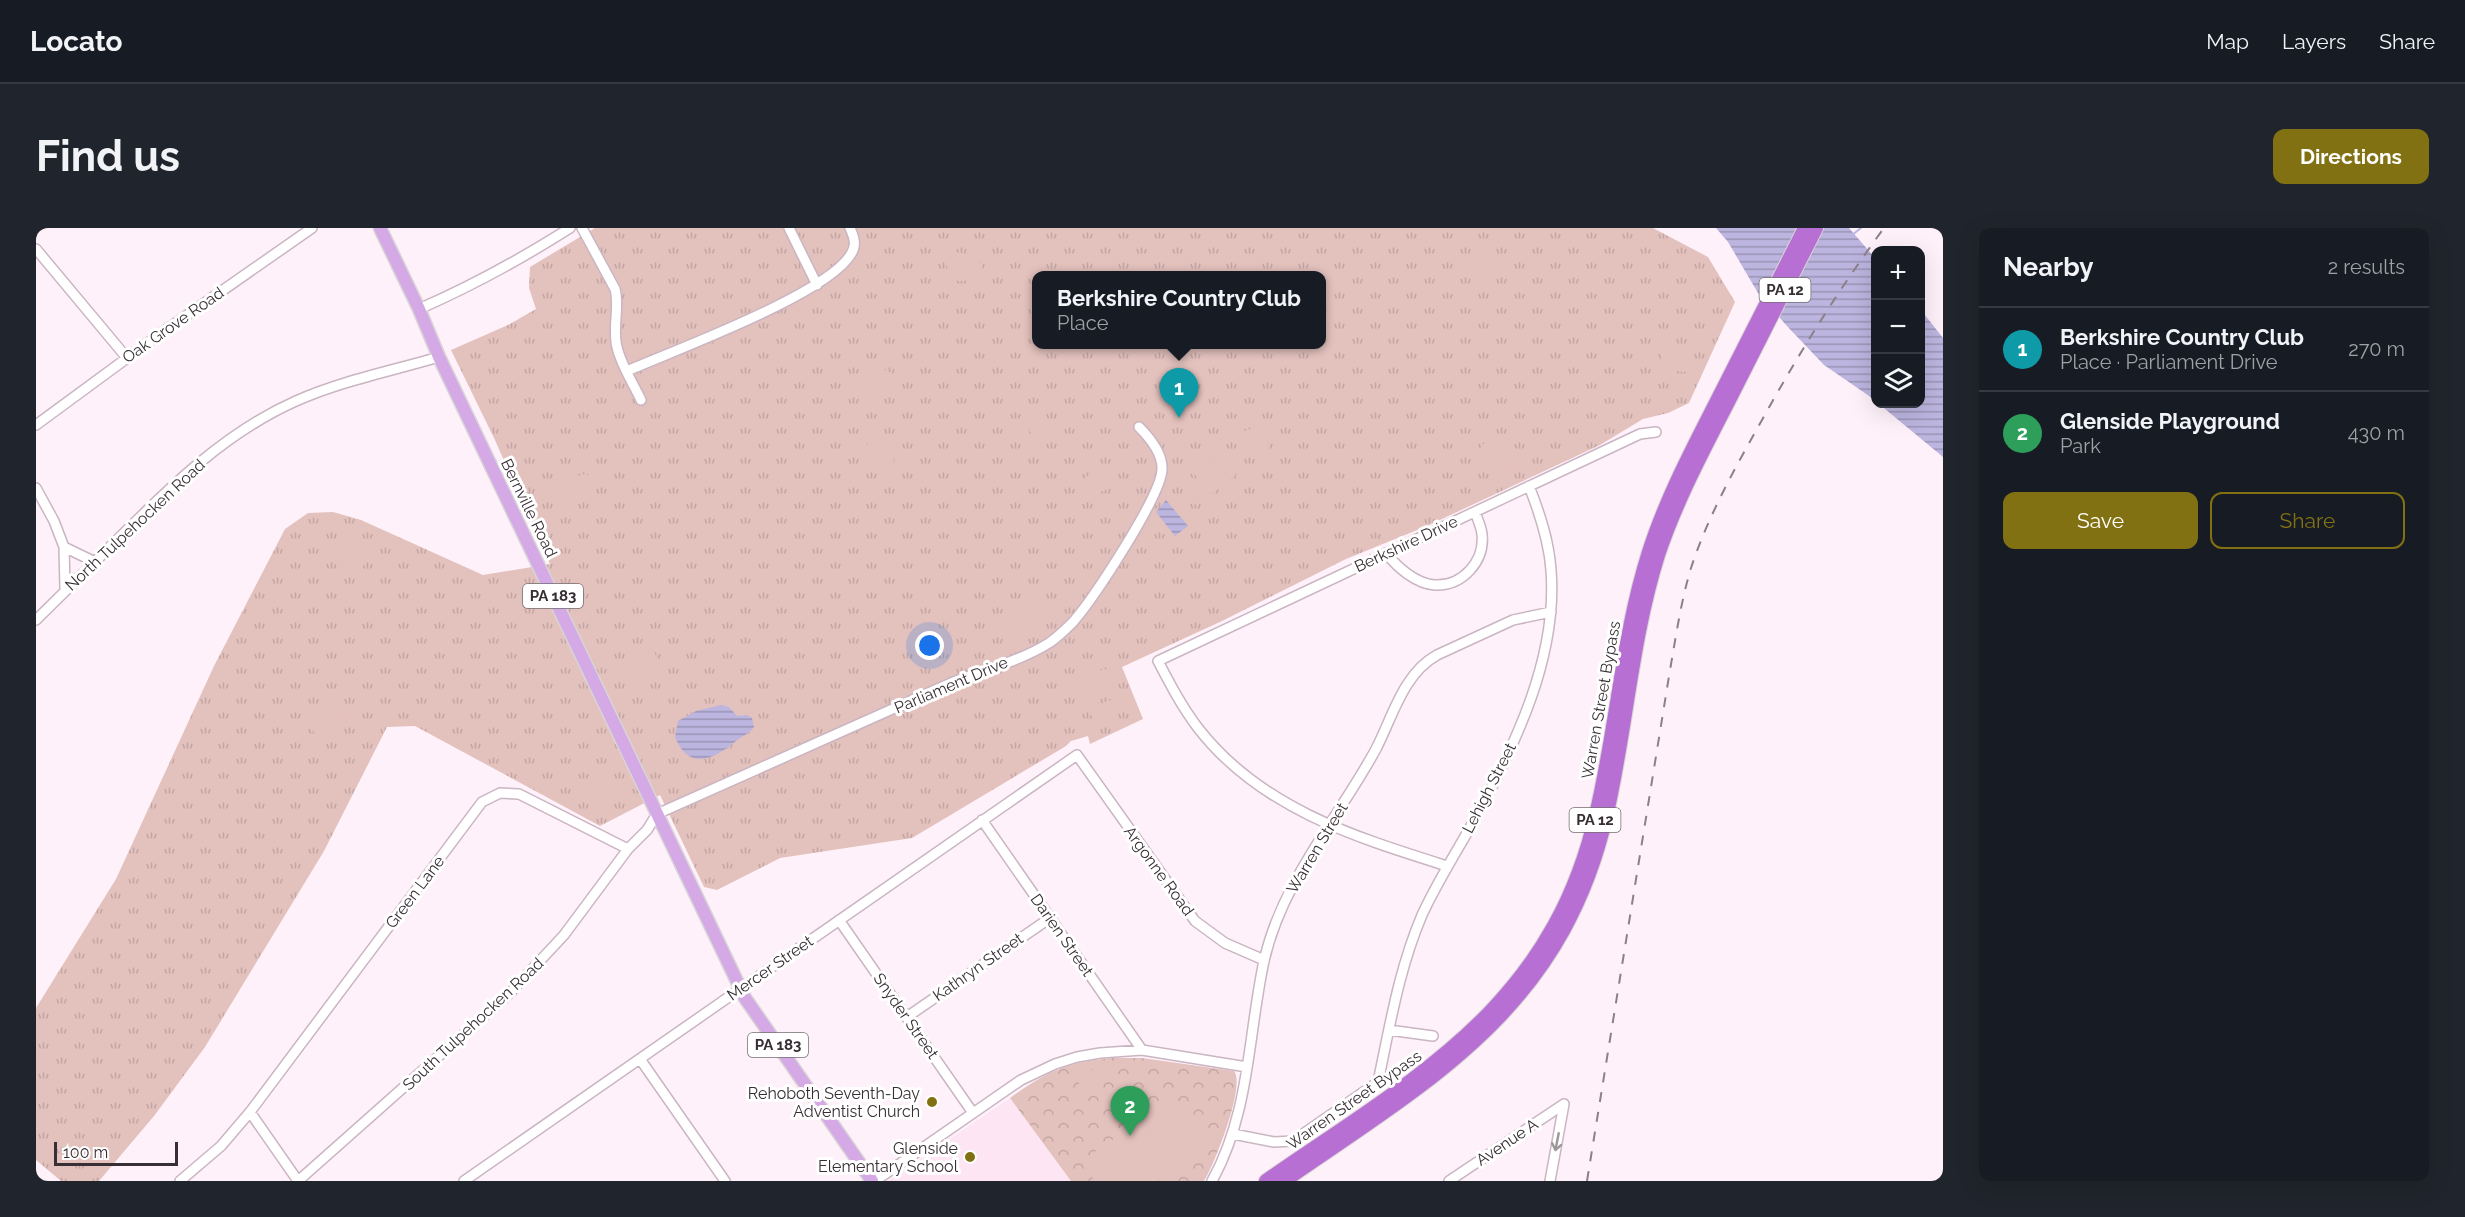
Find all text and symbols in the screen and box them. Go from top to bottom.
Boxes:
text: Locato [30,25,122,58]
text: Map [2206,29,2249,54]
text: Layers [2282,29,2346,54]
text: Share [2379,29,2435,54]
button: Directions [2273,129,2429,184]
text: Find us [36,132,180,181]
map controls [1871,246,1925,408]
button: + [1871,246,1925,300]
text: Nearby [2003,252,2093,282]
text: 2 results [2328,255,2405,279]
popup [1032,271,1326,349]
road number: PA 12 [1760,278,1810,302]
street label: Oak Grove Road [119,283,227,367]
text: Berkshire Country Club [1057,285,1301,311]
button: − [1871,300,1925,354]
text: Place [1057,311,1108,335]
text: Berkshire Country Club [2060,324,2304,350]
text: 1 [2018,337,2027,361]
text: 270 m [2348,337,2405,361]
text: Place · Parliament Drive [2060,350,2278,374]
button: layers [1871,354,1925,408]
pin: 1 [1160,368,1198,418]
text: Glenside Playground [2060,408,2280,434]
text: 2 [2017,421,2028,445]
text: 430 m [2348,421,2405,445]
text: Park [2060,434,2101,458]
street label: North Tulpehocken Road [61,455,209,595]
street label: Bernville Road [497,456,561,560]
button: Save [2003,492,2198,549]
button: Share [2210,492,2405,549]
street label: Berkshire Drive [1351,512,1461,576]
road number: PA 183 [523,584,583,608]
street label: Warren Street Bypass [1578,619,1624,780]
your location [915,631,944,660]
street label: Parliament Drive [891,652,1011,718]
street label: Lehigh Street [1458,739,1520,836]
street label: Warren Street [1282,799,1352,897]
road number: PA 12 [1570,808,1620,832]
street label: Argonne Road [1120,822,1198,920]
street label: Green Lane [382,852,448,932]
street label: Darien Street [1027,890,1098,980]
street label: Kathryn Street [929,929,1027,1005]
street label: Mercer Street [723,931,817,1005]
street label: South Tulpehocken Road [399,954,547,1094]
street label: Snyder Street [869,969,943,1063]
road number: PA 183 [748,1033,808,1057]
street label: Warren Street Bypass [1283,1046,1425,1154]
place label: Rehoboth Seventh-Day Adventist Church [748,1084,920,1121]
pin: 2 [1110,1086,1150,1136]
marker: Rehoboth Seventh-Day Adventist Church [925,1095,939,1109]
street label: Avenue A [1472,1114,1542,1170]
one-way arrow [1551,1132,1562,1152]
scale bar [54,1139,178,1166]
place label: Glenside Elementary School [818,1139,959,1176]
text: 100 m [63,1143,108,1162]
marker: Glenside Elementary School [963,1150,977,1164]

